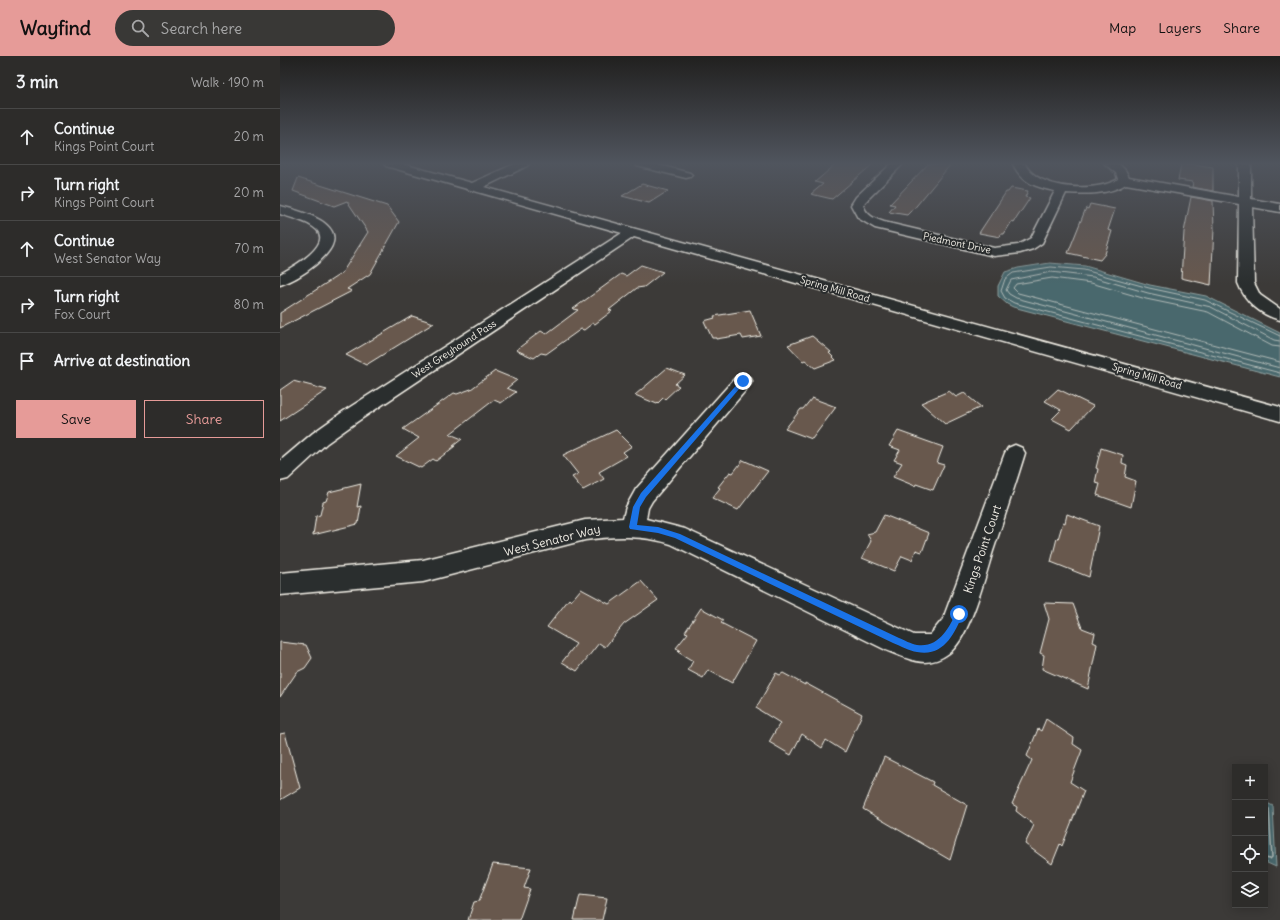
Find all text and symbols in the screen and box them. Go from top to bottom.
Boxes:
search box [115,10,395,46]
text: Wayfind [20,16,91,40]
icon: search [129,17,151,39]
text: Search here [161,19,242,38]
text: Map [1109,19,1136,37]
text: Layers [1158,19,1201,37]
text: Share [1223,19,1260,37]
text: 3 min [16,71,58,93]
text: Walk · 190 m [191,74,264,91]
text: Continue [54,119,115,138]
icon: ahead [16,126,38,148]
text: 20 m [234,128,264,145]
text: Kings Point Court [54,138,154,155]
text: Turn right [54,175,119,194]
icon: right [16,182,38,204]
text: 20 m [234,184,264,201]
text: Kings Point Court [54,194,154,211]
street label: Piedmont Drive [922,229,992,257]
text: Continue [54,231,115,250]
icon: ahead [16,238,38,260]
text: 70 m [235,240,264,257]
text: West Senator Way [54,250,161,267]
street label: Spring Mill Road [799,273,871,305]
text: Turn right [54,287,119,306]
icon: right [16,294,38,316]
text: 80 m [233,296,264,313]
text: Fox Court [54,306,110,323]
street label: West Greyhound Pass [409,317,499,381]
icon: arrive [16,350,38,372]
text: Arrive at destination [54,351,190,370]
street label: Spring Mill Road [1111,360,1183,392]
route end [734,372,752,390]
button: Save [16,400,136,438]
button: Share [144,400,264,438]
street label: Kings Point Court [960,503,1004,595]
street label: West Senator Way [502,521,602,559]
route start [950,605,968,623]
map controls [1232,764,1268,908]
button: + [1232,764,1268,800]
button: − [1232,800,1268,836]
button: locate [1232,836,1268,872]
button: layers [1232,872,1268,908]

